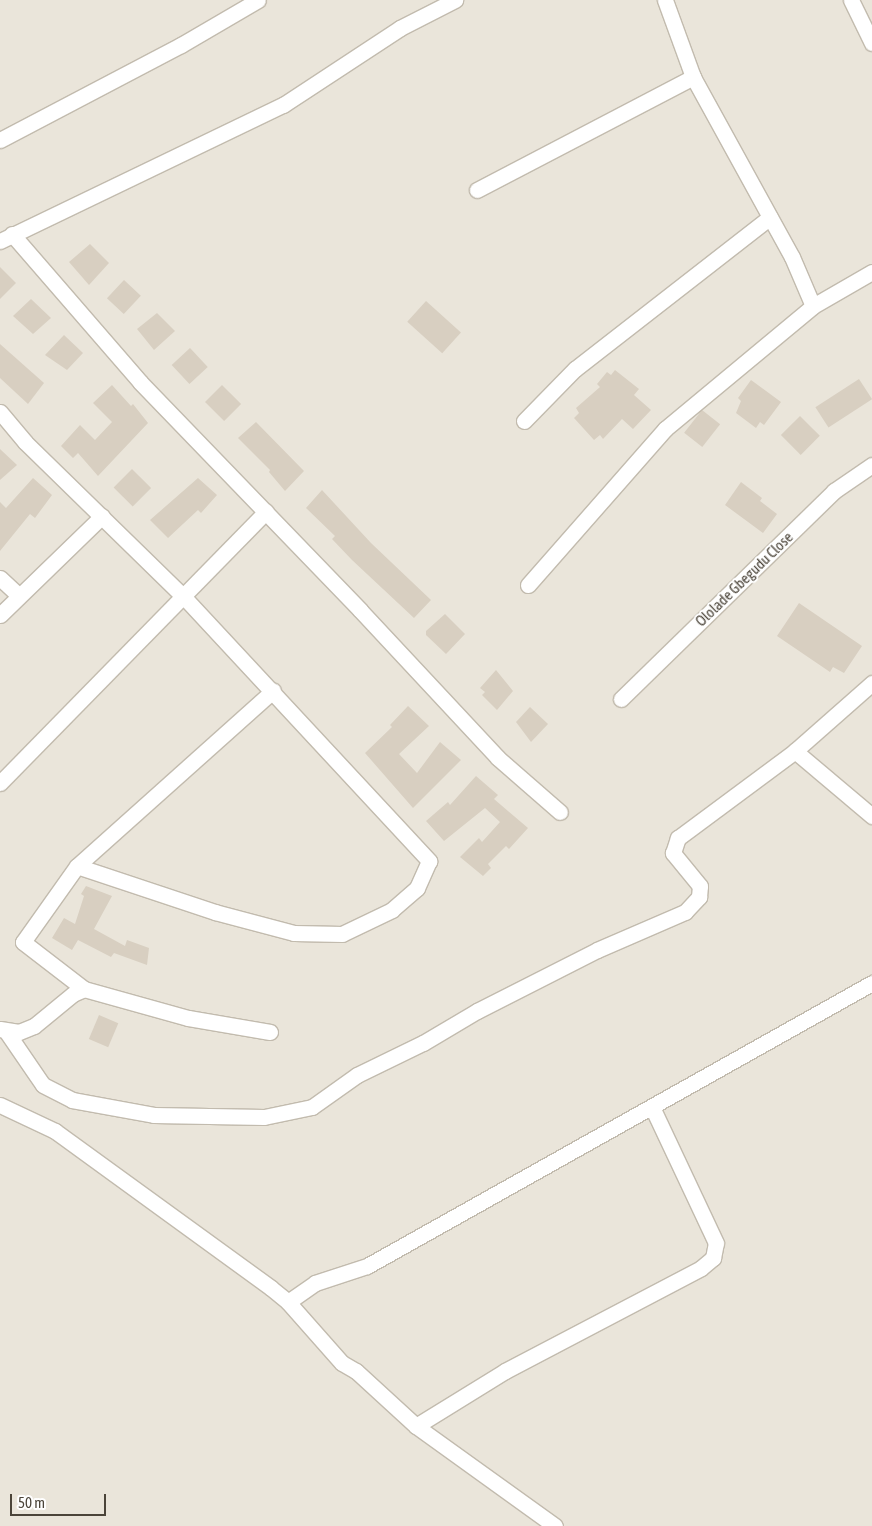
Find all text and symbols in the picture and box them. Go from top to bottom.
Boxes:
street label: Ololade Gbegudu Close [692,528,796,630]
scale bar [12,1484,109,1516]
text: 50 m [18,1494,45,1511]

